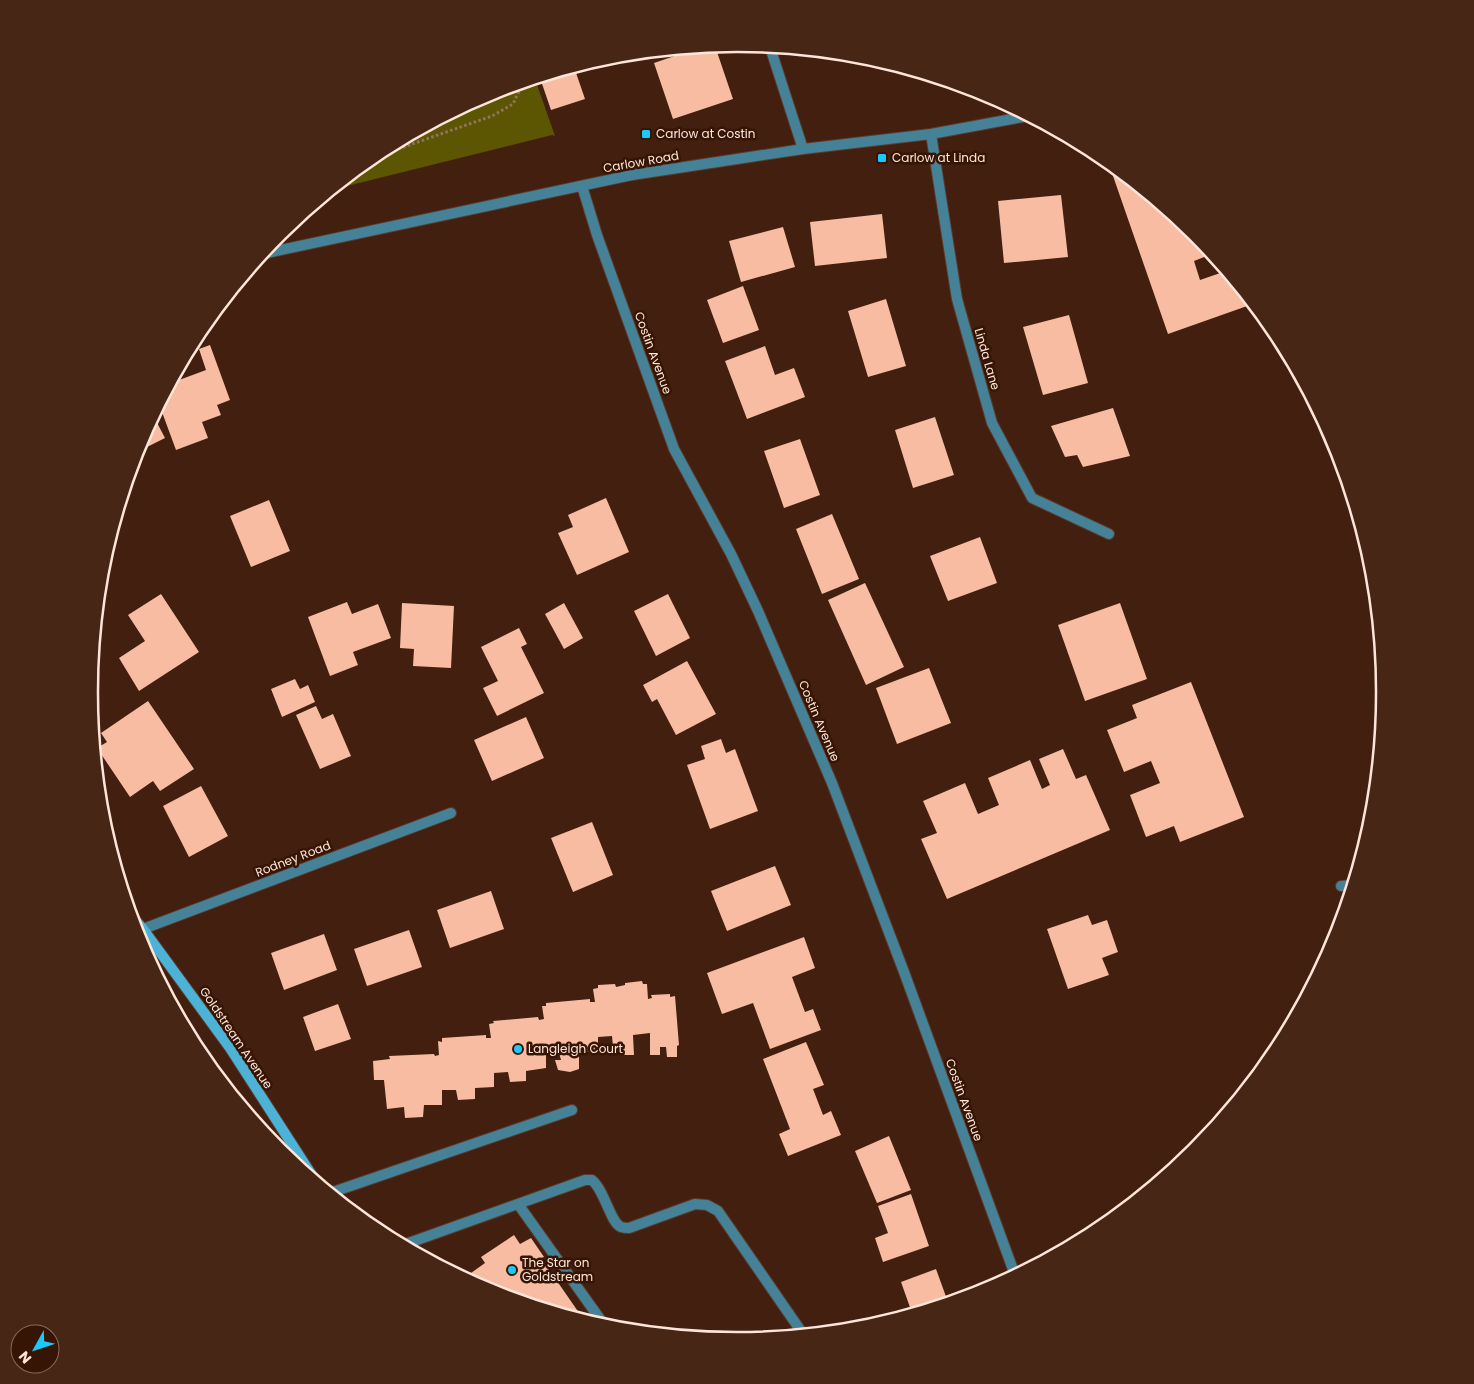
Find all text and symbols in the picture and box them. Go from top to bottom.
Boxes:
place label: Carlow at Costin [656,125,755,142]
marker: Carlow at Costin [640,128,652,140]
street label: Carlow Road [602,146,680,177]
place label: Carlow at Linda [892,149,985,166]
marker: Carlow at Linda [876,152,888,164]
street label: Costin Avenue [631,309,676,396]
street label: Linda Lane [971,326,1004,392]
street label: Costin Avenue [795,678,844,764]
street label: Rodney Road [253,836,333,881]
street label: Goldstream Avenue [196,983,277,1092]
place label: Langleigh Court [528,1040,623,1057]
marker: Langleigh Court [512,1043,524,1055]
street label: Costin Avenue [942,1056,987,1143]
place label: The Star on Goldstream [522,1254,593,1285]
marker: The Star on Goldstream [506,1264,518,1276]
north arrow [10,1324,60,1374]
text: N [14,1347,36,1368]

